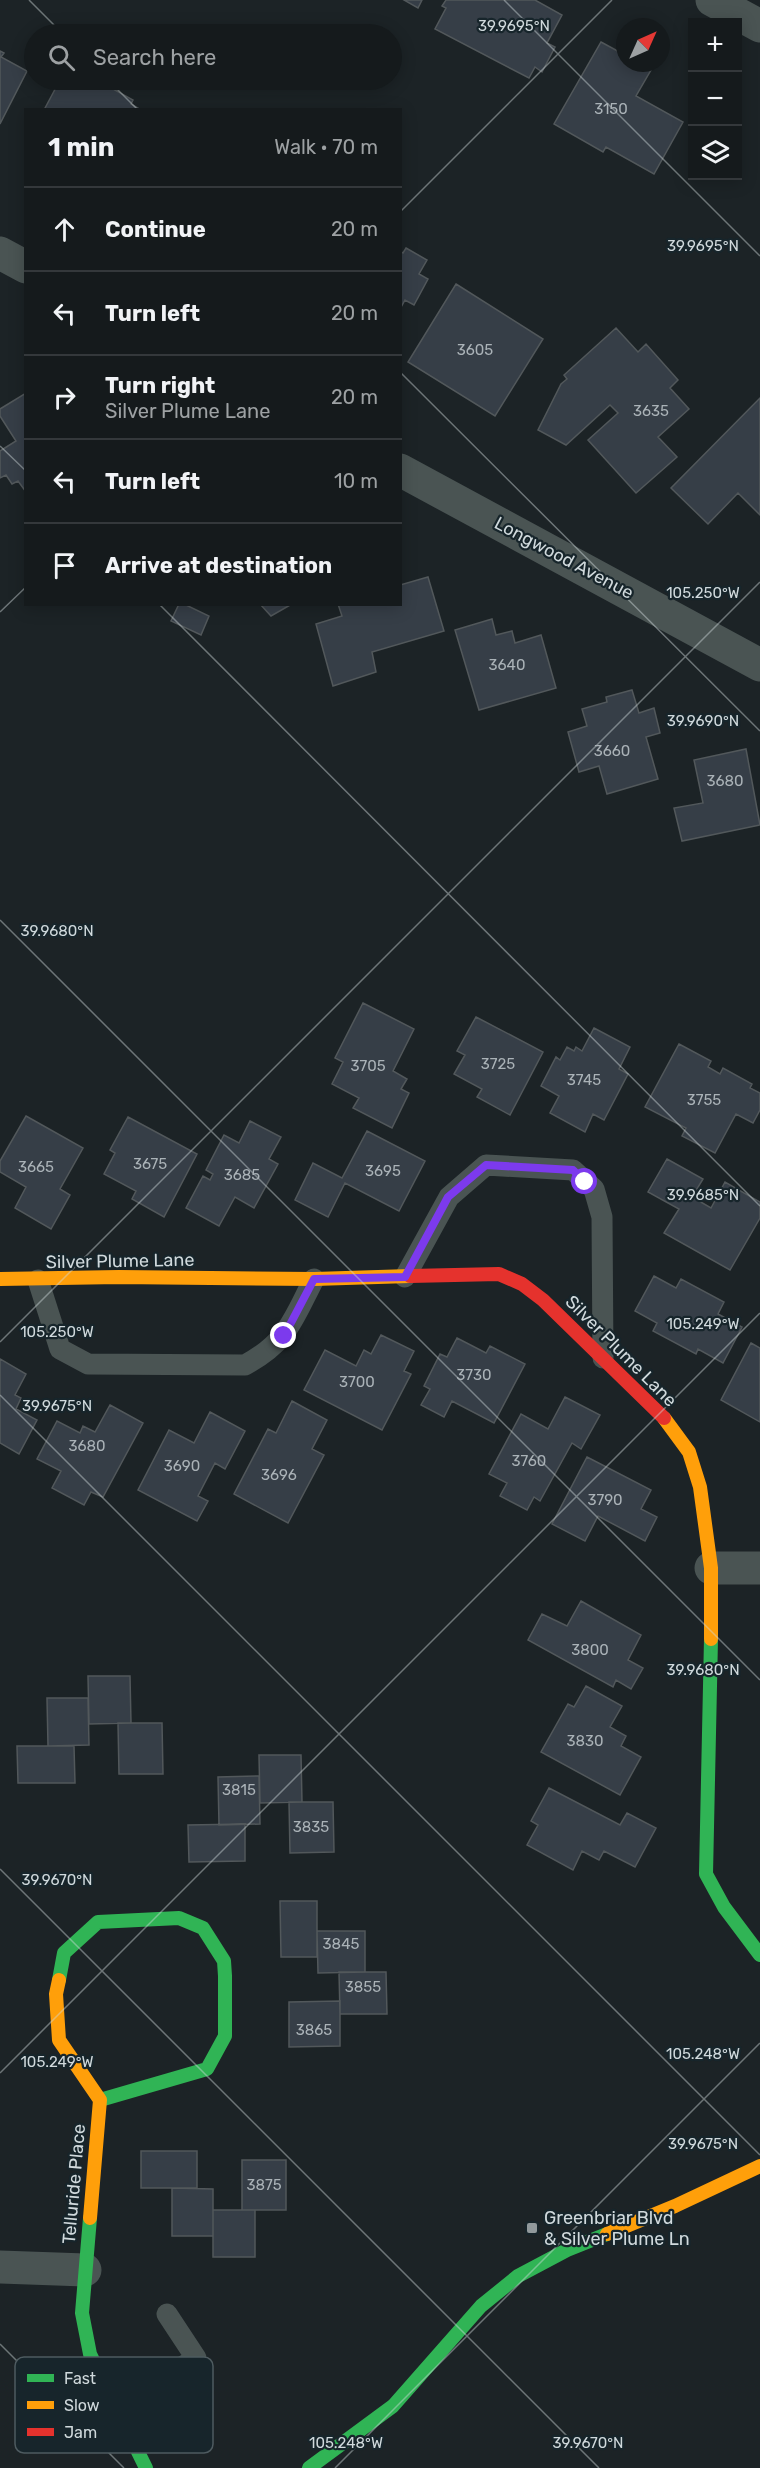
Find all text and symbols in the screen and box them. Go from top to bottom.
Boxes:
text: 39.9695°N [478,17,550,35]
north arrow [616,18,670,72]
map controls [688,18,742,180]
button: + [688,18,742,72]
search box [24,24,402,90]
icon: search [45,41,78,74]
text: Search here [93,44,216,71]
button: − [688,72,742,126]
house number: 3150 [594,100,628,118]
button: layers [688,126,742,180]
text: 1 min [48,132,114,163]
text: Walk · 70 m [274,135,378,159]
icon: ahead [48,213,81,246]
text: Continue [105,216,206,243]
text: 20 m [331,217,378,241]
text: 39.9695°N [667,237,739,255]
icon: left [48,297,81,330]
text: Turn left [105,300,200,327]
text: 20 m [331,301,378,325]
house number: 3605 [457,341,493,359]
text: Turn right [105,372,215,399]
icon: right [48,381,81,414]
text: 20 m [331,385,378,409]
text: Silver Plume Lane [105,399,270,423]
house number: 3635 [633,402,669,420]
icon: left [48,465,81,498]
text: Turn left [105,468,200,495]
text: 10 m [334,469,378,493]
street label: Longwood Avenue [491,512,637,604]
icon: arrive [48,549,81,582]
text: Arrive at destination [105,552,332,579]
text: 105.250°W [666,584,740,602]
house number: 3640 [489,656,525,674]
text: 39.9690°N [667,712,739,730]
house number: 3660 [594,742,630,760]
house number: 3680 [706,772,744,790]
text: 39.9680°N [20,922,94,940]
house number: 3725 [481,1055,515,1073]
house number: 3705 [350,1057,386,1075]
house number: 3745 [567,1071,601,1089]
house number: 3755 [687,1091,721,1109]
house number: 3675 [133,1155,167,1173]
house number: 3665 [18,1158,54,1176]
house number: 3695 [365,1162,401,1180]
house number: 3685 [224,1166,260,1184]
route start [571,1168,597,1194]
text: 39.9685°N [667,1186,739,1204]
street label: Silver Plume Lane [45,1249,195,1273]
street label: Silver Plume Lane [561,1291,681,1411]
text: 105.249°W [666,1315,740,1333]
route end [270,1322,296,1348]
text: 105.250°W [20,1323,94,1341]
house number: 3730 [456,1366,492,1384]
house number: 3700 [339,1373,375,1391]
text: 39.9675°N [22,1397,92,1415]
house number: 3680 [68,1437,106,1455]
house number: 3760 [512,1452,546,1470]
house number: 3690 [164,1457,200,1475]
house number: 3696 [261,1466,297,1484]
house number: 3790 [587,1491,623,1509]
house number: 3800 [571,1641,609,1659]
text: 39.9680°N [666,1661,740,1679]
house number: 3830 [566,1732,604,1750]
house number: 3815 [222,1781,256,1799]
house number: 3835 [293,1818,329,1836]
text: 39.9670°N [22,1871,92,1889]
house number: 3845 [323,1935,359,1953]
house number: 3855 [345,1978,381,1996]
house number: 3865 [296,2021,332,2039]
text: 105.248°W [666,2045,740,2063]
text: 105.249°W [20,2053,94,2071]
street label: Telluride Place [58,2123,90,2245]
text: 39.9675°N [668,2135,738,2153]
house number: 3875 [246,2176,282,2194]
place label: Greenbriar Blvd & Silver Plume Ln [544,2207,690,2250]
marker: Greenbriar Blvd & Silver Plume Ln [525,2221,539,2235]
legend [15,2357,213,2453]
text: Fast [64,2369,96,2388]
text: Slow [64,2396,100,2415]
text: Jam [64,2423,97,2442]
text: 105.248°W [309,2434,383,2452]
text: 39.9670°N [553,2434,623,2452]

